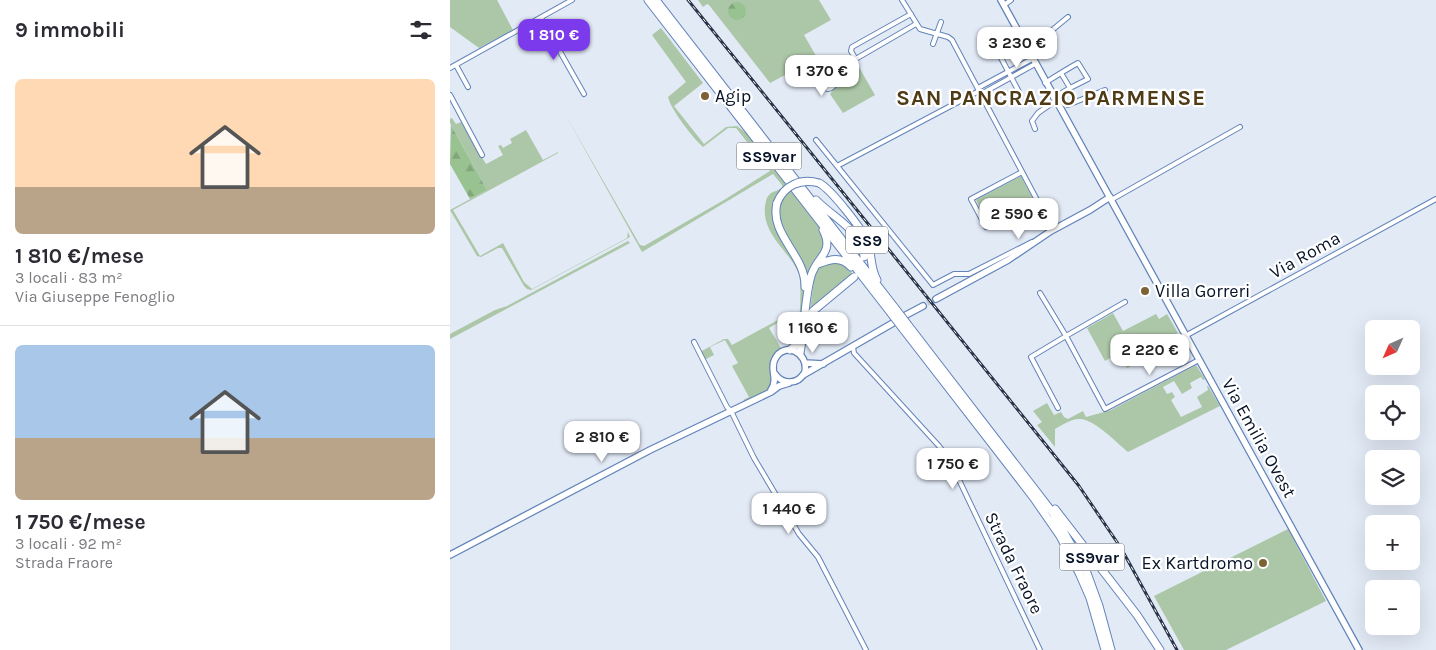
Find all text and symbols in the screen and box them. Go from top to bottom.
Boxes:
icon: filters [407,16,435,44]
text: 9 immobili [15,18,125,42]
pin: 1 810 € [508,18,600,61]
text: 1 810 € [529,25,579,44]
pin: 3 230 € [971,27,1063,69]
text: 3 230 € [988,33,1046,52]
pin: 1 370 € [776,54,868,97]
text: 1 370 € [796,61,848,80]
place label: Agip [715,85,751,107]
district label: SAN PANCRAZIO PARMENSE [896,85,1206,111]
marker: Agip [699,90,711,102]
icon: home [180,112,270,202]
road number: SS9var [736,142,802,170]
pin: 2 590 € [973,198,1065,240]
text: 2 590 € [990,204,1048,223]
road number: SS9 [846,226,888,254]
street label: Via Roma [1266,227,1344,283]
text: 1 810 €/mese [15,244,144,268]
text: 3 locali · 83 m² [15,268,123,287]
place label: Villa Gorreri [1155,280,1250,302]
marker: Villa Gorreri [1139,285,1151,297]
text: Via Giuseppe Fenoglio [15,287,175,306]
pin: 1 160 € [767,312,859,354]
text: 1 160 € [788,318,838,337]
north arrow [1365,320,1420,375]
map controls [1365,320,1420,635]
pin: 2 220 € [1104,334,1196,376]
text: 2 220 € [1121,340,1179,359]
street label: Via Emilia Ovest [1217,375,1301,502]
icon: home [180,377,270,467]
button: locate [1365,385,1420,440]
pin: 2 810 € [556,420,648,463]
text: 2 810 € [575,427,629,446]
pin: 1 750 € [907,448,999,490]
button: layers [1365,450,1420,505]
text: 1 750 € [927,454,979,473]
pin: 1 440 € [743,492,835,535]
text: 1 440 € [762,499,816,518]
street label: Strada Fraore [980,509,1048,617]
text: 1 750 €/mese [15,510,146,534]
button: + [1365,515,1420,570]
text: 3 locali · 92 m² [15,534,122,553]
road number: SS9var [1060,544,1124,570]
place label: Ex Kartdromo [1142,552,1253,574]
text: Strada Fraore [15,553,113,572]
marker: Ex Kartdromo [1257,557,1269,569]
button: − [1365,580,1420,635]

